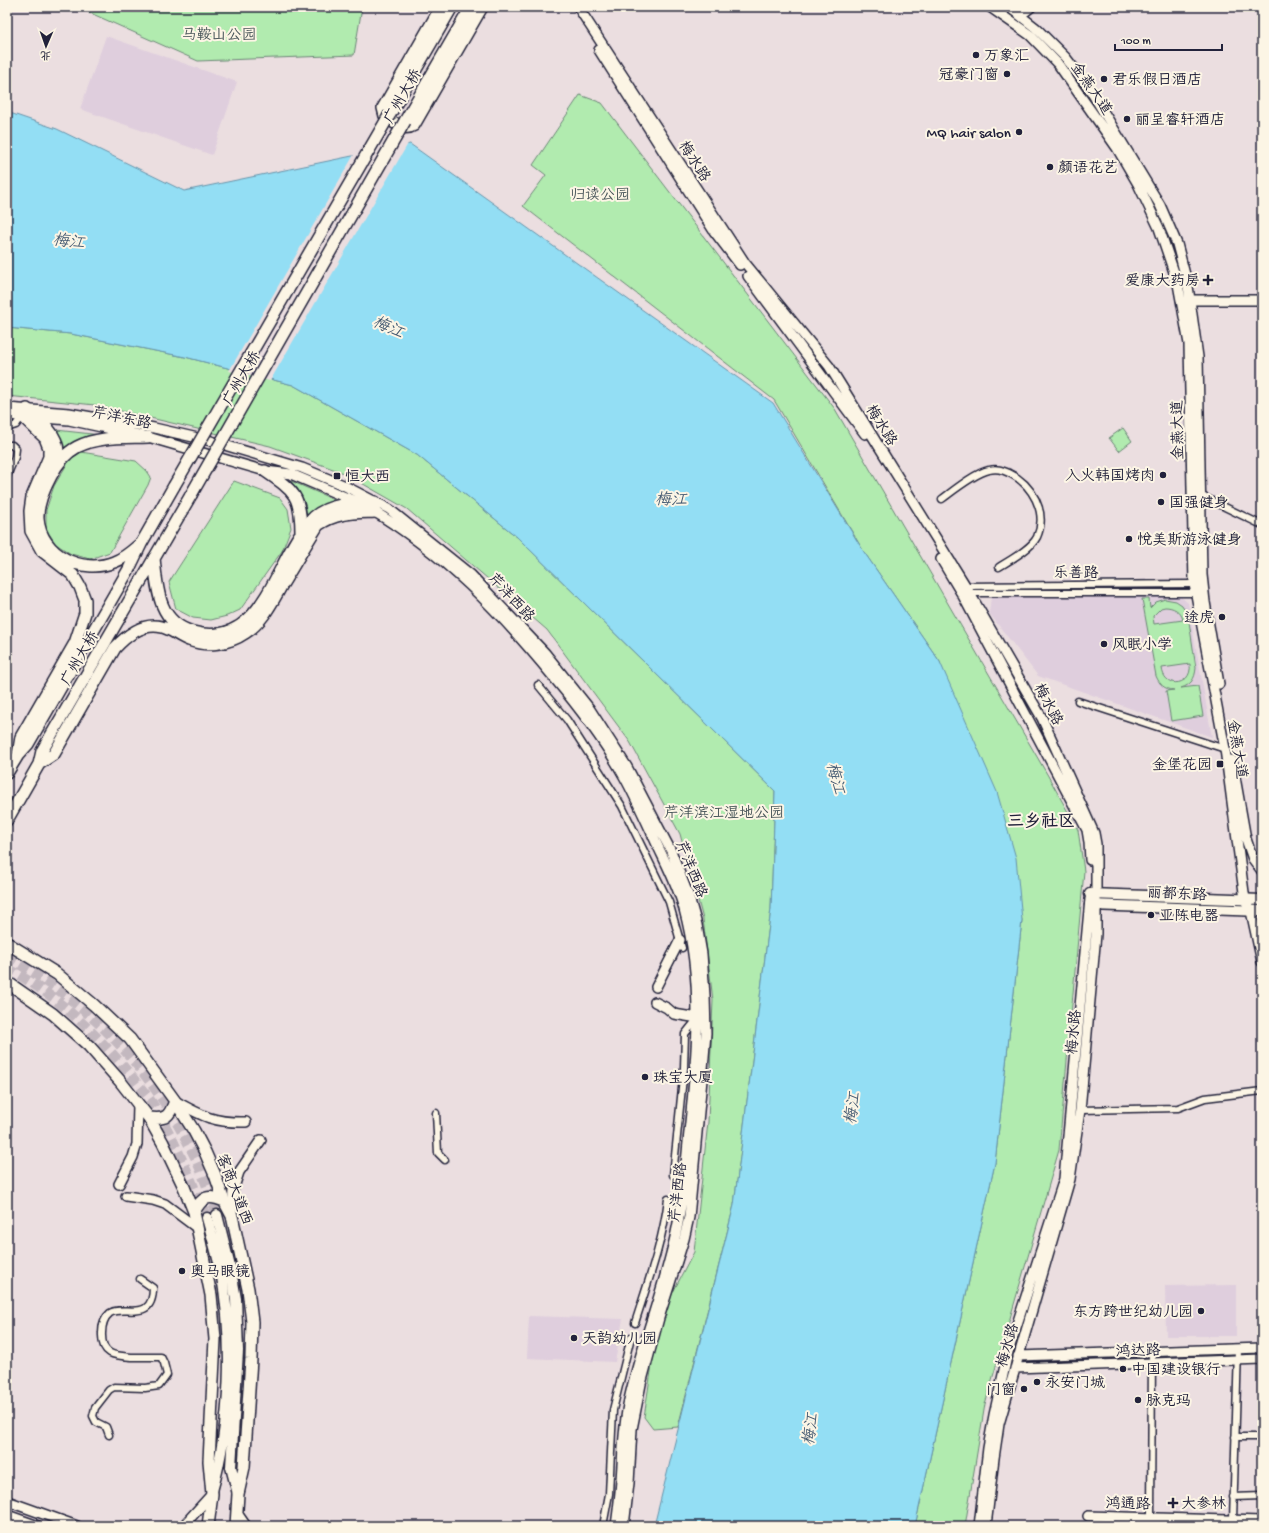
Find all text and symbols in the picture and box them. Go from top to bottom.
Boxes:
north arrow [26,26,66,66]
park label: 马鞍山公园 [181,26,257,45]
scale bar [1115,26,1222,52]
text: 100 m [1120,35,1151,49]
text: 北 [40,48,51,60]
place label: 万象汇 [984,48,1029,66]
marker: 万象汇 [971,50,981,60]
street label: 金燕大道 [1066,59,1115,119]
street label: 广州大桥 [381,67,427,127]
place label: 冠豪门窗 [939,67,999,85]
marker: 冠豪门窗 [1002,69,1012,79]
place label: 君乐假日酒店 [1112,72,1202,90]
marker: 君乐假日酒店 [1099,74,1109,84]
place label: 丽呈睿轩酒店 [1135,111,1225,130]
marker: 丽呈睿轩酒店 [1122,114,1132,124]
place label: MQ hair salon [926,125,1011,143]
marker: MQ hair salon [1014,127,1024,137]
street label: 梅水路 [674,138,714,186]
place label: 颜语花艺 [1058,160,1118,178]
marker: 颜语花艺 [1045,162,1055,172]
park label: 归读公园 [570,187,630,205]
water label: 梅江 [52,231,87,255]
place label: 爱康大药房 [1125,272,1200,291]
marker: 爱康大药房 [1203,275,1213,285]
water label: 梅江 [369,313,407,345]
street label: 广州大桥 [220,349,266,409]
street label: 金燕大道 [1169,400,1189,460]
street label: 梅水路 [861,402,901,450]
street label: 芹洋东路 [90,404,153,434]
place label: 入火韩国烤肉 [1065,467,1155,486]
place label: 恒大西 [345,469,390,487]
marker: 入火韩国烤肉 [1158,470,1168,480]
marker: 恒大西 [332,471,342,481]
water label: 梅江 [655,491,688,511]
place label: 国强健身 [1169,495,1229,513]
marker: 国强健身 [1156,497,1166,507]
place label: 悦美斯游泳健身 [1137,531,1242,550]
marker: 悦美斯游泳健身 [1124,534,1134,544]
street label: 乐善路 [1053,565,1099,583]
street label: 芹洋西路 [483,570,538,626]
place label: 途虎 [1184,610,1214,628]
marker: 途虎 [1217,612,1227,622]
street label: 广州大桥 [58,629,104,689]
place label: 风眠小学 [1112,636,1172,655]
marker: 风眠小学 [1099,639,1109,649]
street label: 梅水路 [1029,680,1067,729]
street label: 金燕大道 [1222,718,1250,780]
place label: 金堡花园 [1152,757,1212,775]
marker: 金堡花园 [1215,759,1225,769]
water label: 梅江 [820,761,848,798]
park label: 芹洋滨江湿地公园 [664,805,784,823]
district label: 三乡社区 [1007,812,1075,833]
street label: 芹洋西路 [671,839,710,901]
street label: 丽都东路 [1146,884,1207,906]
place label: 亚陈电器 [1159,908,1219,926]
marker: 亚陈电器 [1146,910,1156,920]
street label: 梅水路 [1063,1009,1086,1055]
place label: 珠宝大厦 [653,1070,713,1088]
marker: 珠宝大厦 [640,1072,650,1082]
water label: 梅江 [842,1090,866,1126]
street label: 客商大道西 [211,1151,256,1228]
street label: 芹洋西路 [666,1161,692,1223]
place label: 奥马眼镜 [190,1264,250,1282]
marker: 奥马眼镜 [177,1266,187,1276]
place label: 东方跨世纪幼儿园 [1073,1304,1193,1322]
marker: 东方跨世纪幼儿园 [1196,1306,1206,1316]
street label: 梅水路 [993,1321,1024,1370]
place label: 天韵幼儿园 [582,1331,657,1349]
marker: 天韵幼儿园 [569,1333,579,1343]
street label: 鸿达路 [1115,1342,1161,1362]
place label: 中国建设银行 [1131,1362,1221,1380]
marker: 中国建设银行 [1118,1364,1128,1374]
place label: 永安门城 [1045,1375,1105,1393]
marker: 永安门城 [1032,1377,1042,1387]
place label: 门窗 [986,1382,1016,1400]
marker: 门窗 [1019,1384,1029,1394]
place label: 脉克玛 [1146,1393,1191,1411]
marker: 脉克玛 [1133,1395,1143,1405]
water label: 梅江 [800,1411,824,1447]
street label: 鸿通路 [1105,1496,1151,1514]
place label: 大参林 [1181,1496,1226,1514]
marker: 大参林 [1168,1498,1178,1508]

